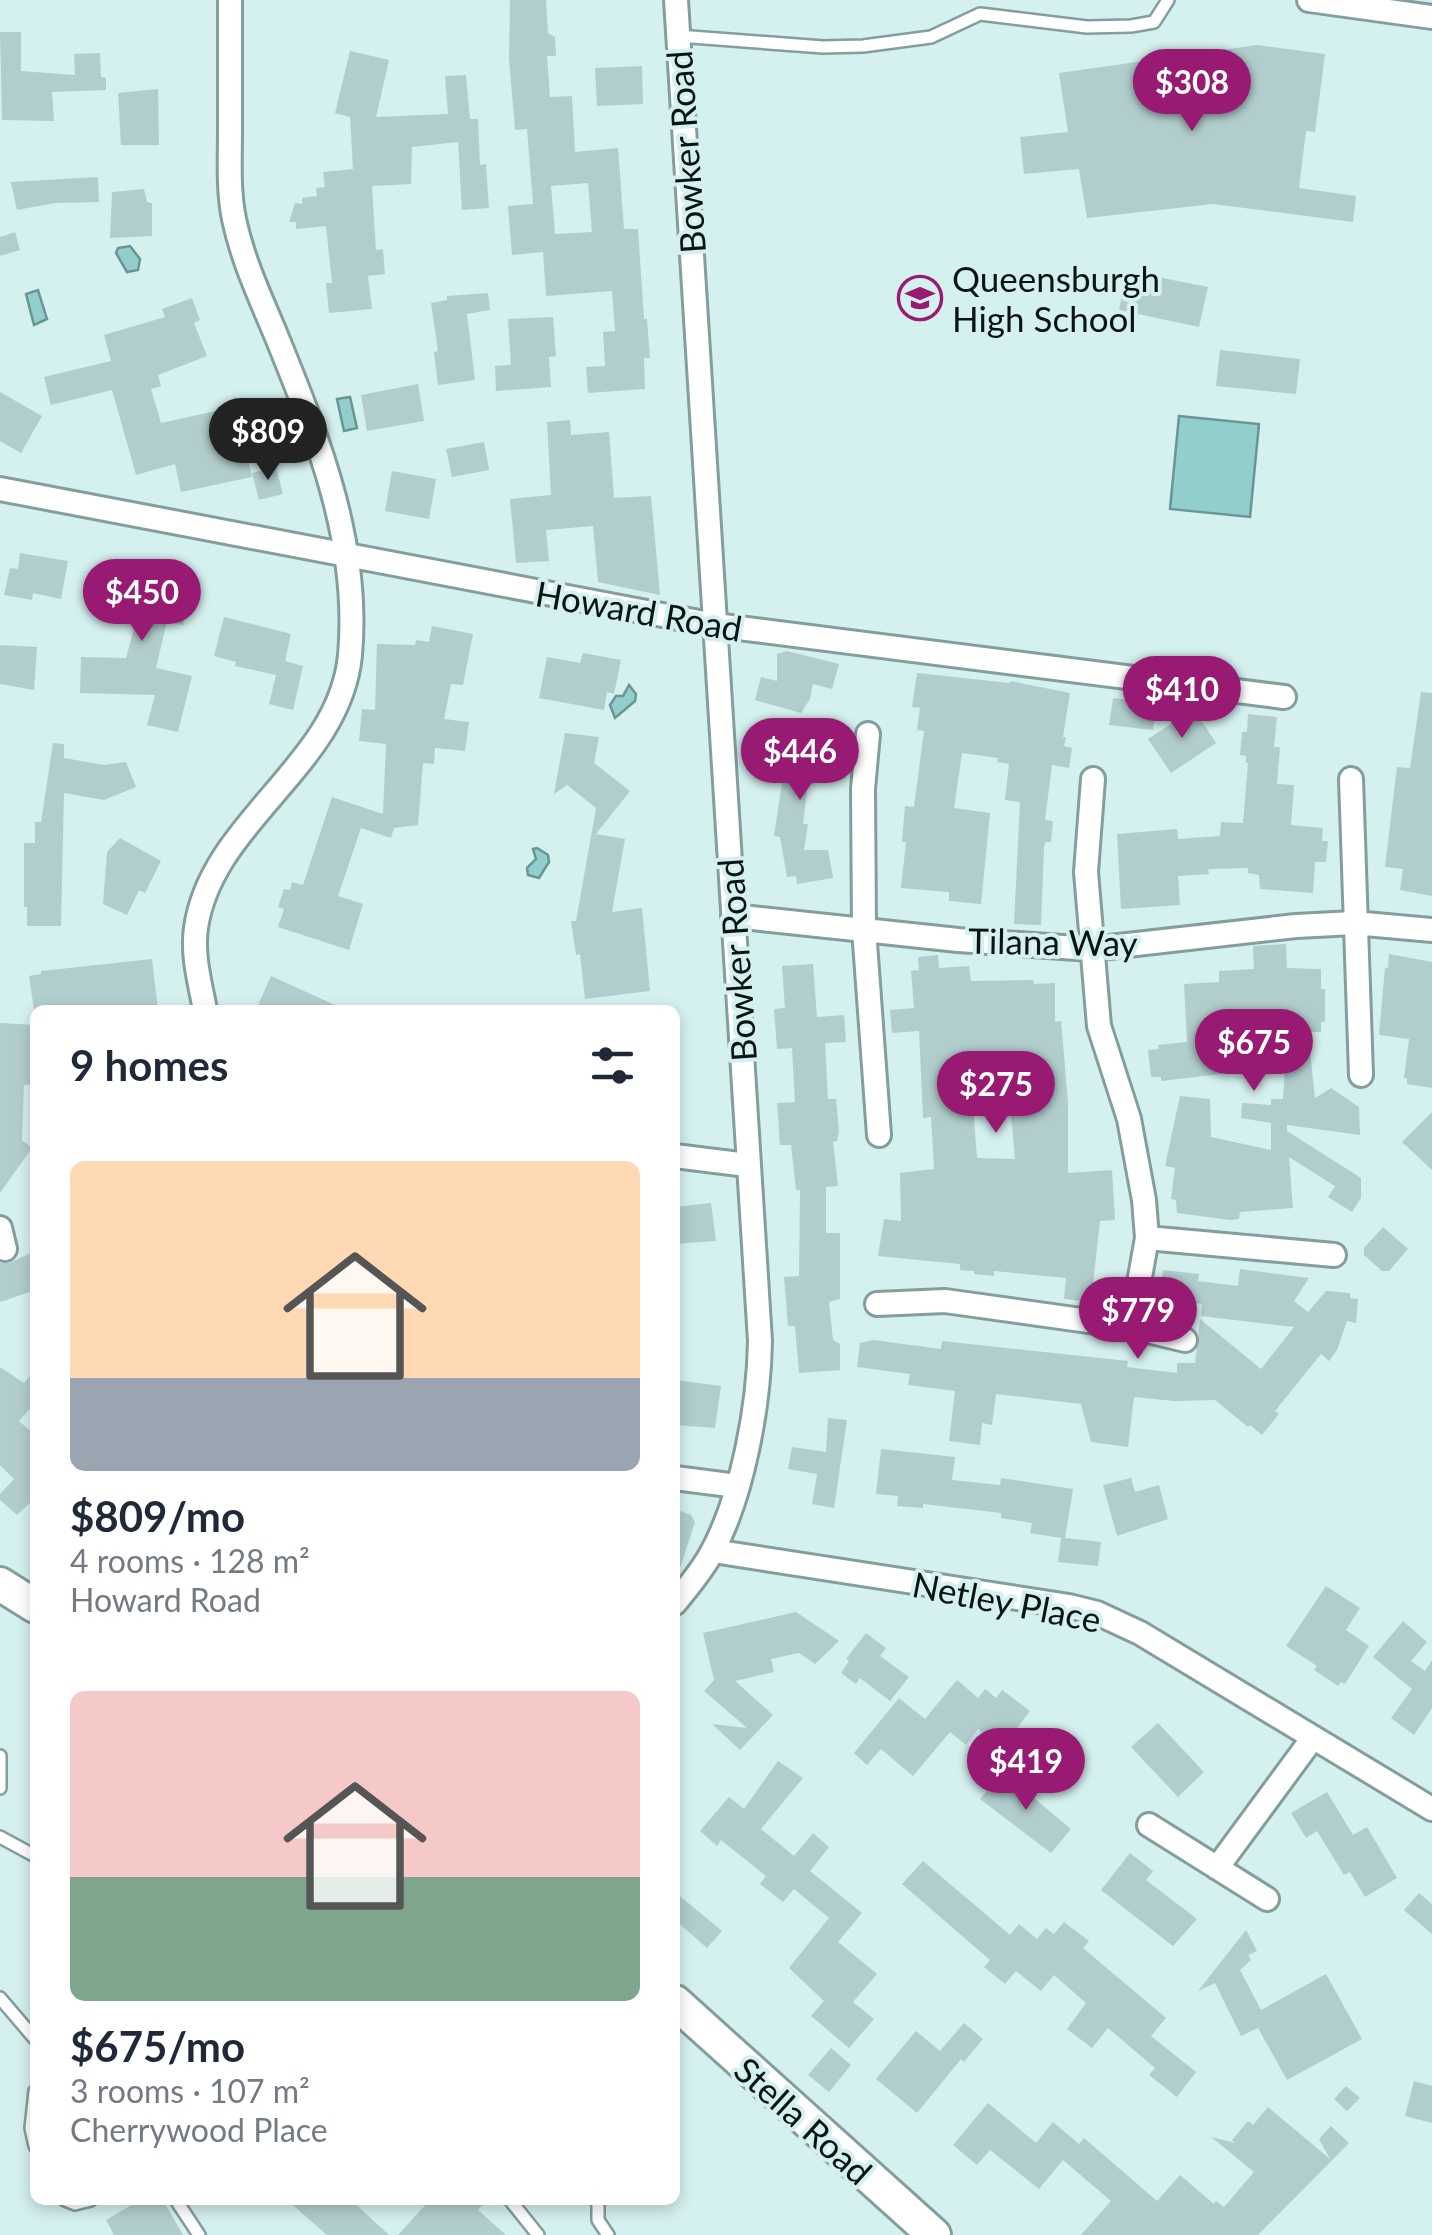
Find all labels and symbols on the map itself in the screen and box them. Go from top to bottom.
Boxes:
street label: Bowker Road [657,49,713,255]
pin: $308 [1133,49,1251,134]
place label: Queensburgh High School [952,257,1160,339]
school or university icon: Queensburgh High School [897,275,943,321]
pin: $809 [209,398,327,483]
pin: $450 [83,559,201,644]
street label: Howard Road [533,571,745,649]
pin: $410 [1123,656,1241,741]
pin: $446 [741,718,859,803]
street label: Bowker Road [708,857,764,1063]
street label: Tilana Way [968,919,1138,963]
pin: $675 [1195,1009,1313,1094]
pin: $275 [937,1051,1055,1136]
pin: $779 [1079,1277,1197,1362]
street label: Netley Place [909,1562,1105,1640]
pin: $419 [967,1728,1085,1813]
street label: Stella Road [727,2048,881,2192]

